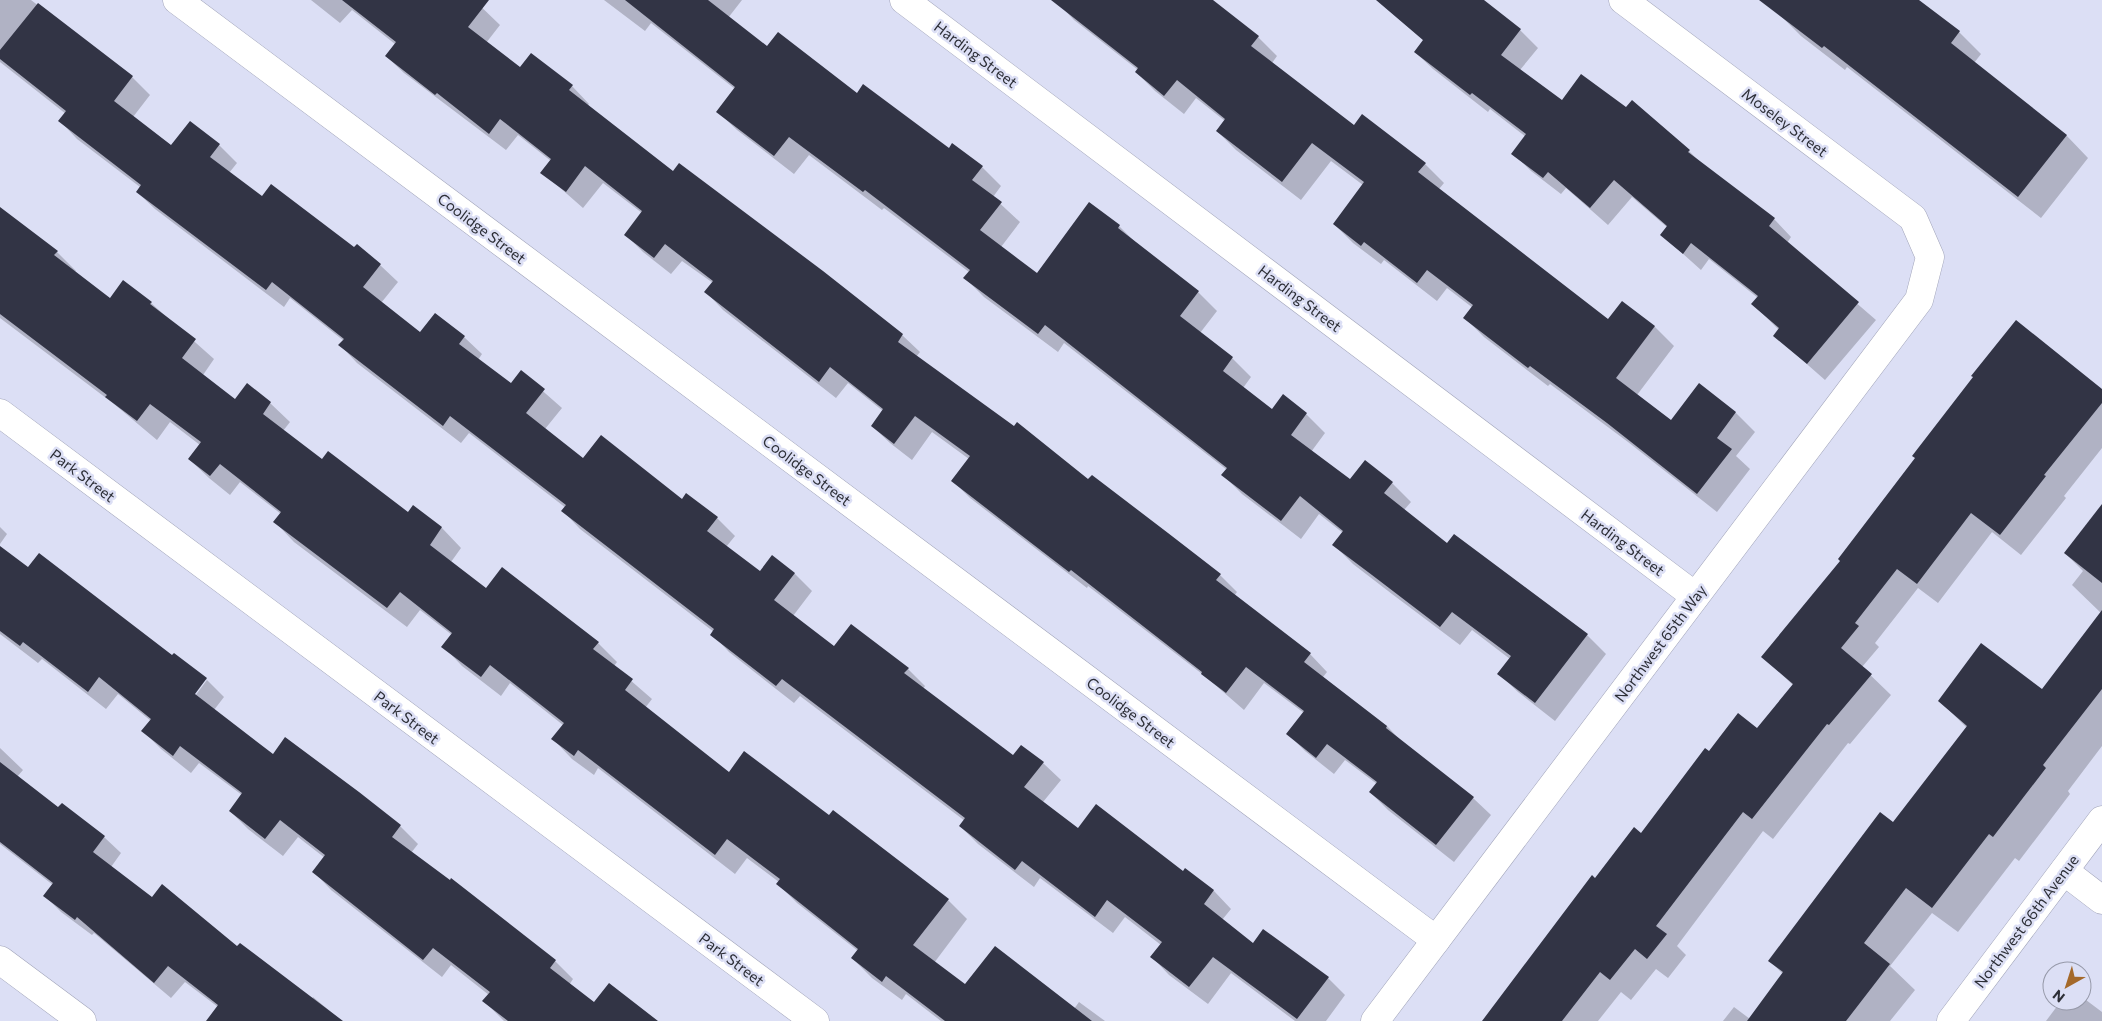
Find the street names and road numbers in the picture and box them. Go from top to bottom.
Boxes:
street label: Harding Street [931,17,1021,91]
street label: Moseley Street [1739,84,1831,160]
street label: Coolidge Street [434,189,530,267]
street label: Harding Street [1255,261,1345,335]
street label: Coolidge Street [759,431,855,509]
street label: Park Street [47,445,119,505]
street label: Harding Street [1578,505,1668,579]
street label: Northwest 65th Way [1610,581,1710,705]
street label: Coolidge Street [1083,673,1179,751]
street label: Park Street [371,687,443,747]
street label: Northwest 66th Avenue [1970,851,2082,991]
street label: Park Street [696,929,768,989]

